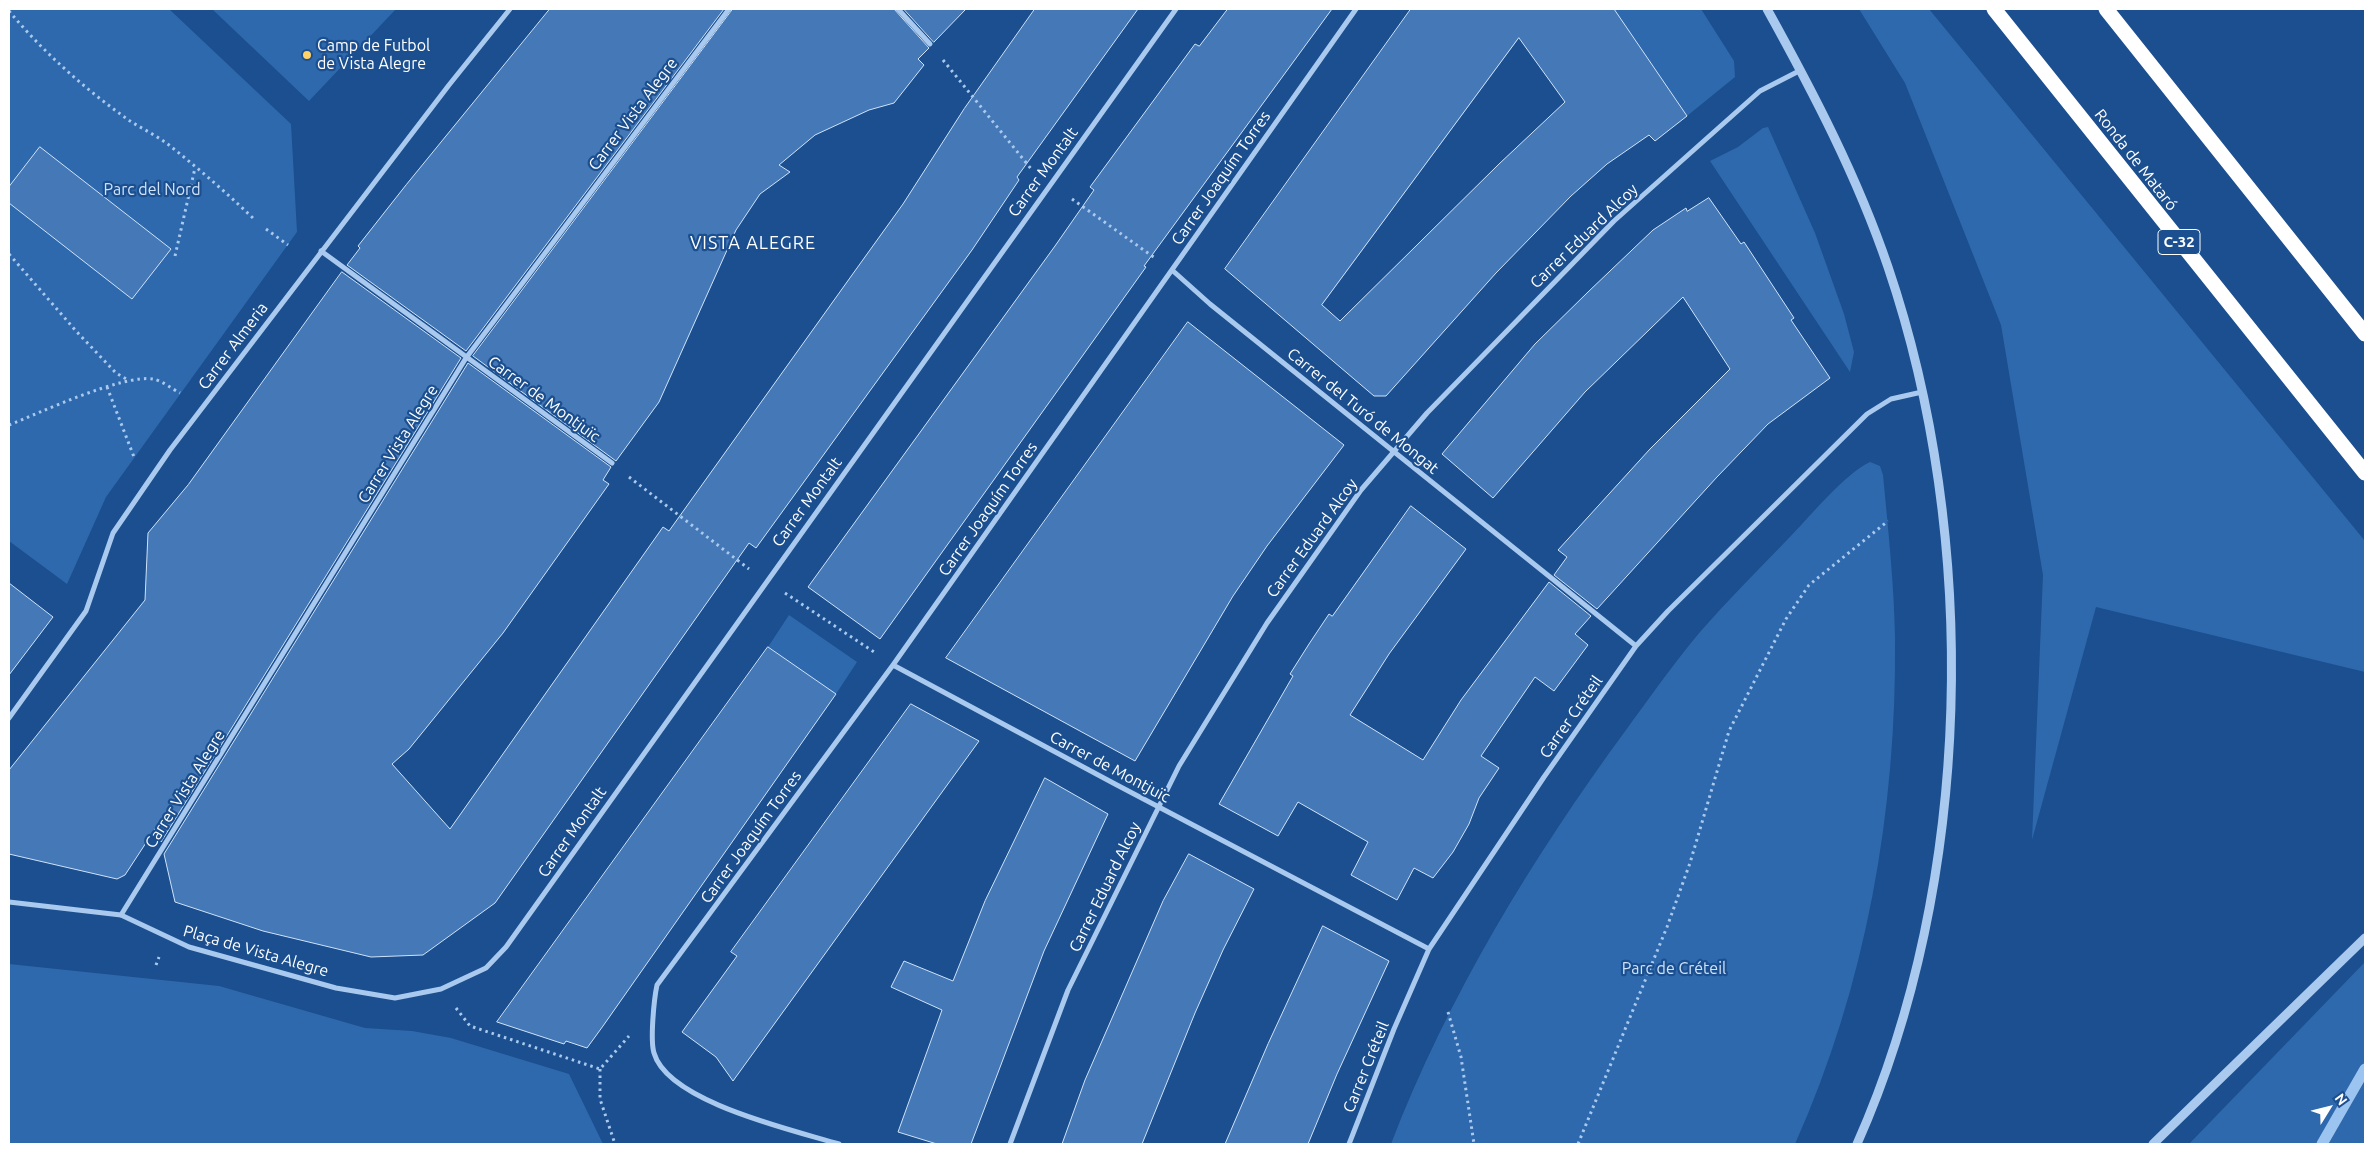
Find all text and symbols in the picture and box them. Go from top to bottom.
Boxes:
place label: Camp de Futbol de Vista Alegre [317,36,430,74]
marker: Camp de Futbol de Vista Alegre [301,49,313,61]
street label: Carrer Vista Alegre [584,54,682,174]
street label: Ronda de Mataró [2090,105,2182,215]
street label: Carrer Joaquím Torres [1167,107,1275,249]
street label: Carrer Montalt [1004,123,1082,221]
park label: Parc del Nord [103,180,201,200]
street label: Carrer Eduard Alcoy [1526,180,1642,292]
road number: C-32 [2158,230,2200,254]
district label: VISTA ALEGRE [688,232,818,254]
street label: Carrer Almeria [194,299,272,393]
street label: Carrer del Turó de Mongat [1283,344,1443,478]
street label: Carrer de Montjuïc [484,352,604,446]
street label: Carrer Vista Alegre [354,381,442,507]
street label: Carrer Joaquím Torres [934,438,1042,580]
street label: Carrer Montalt [768,453,846,551]
street label: Carrer Eduard Alcoy [1262,475,1362,601]
street label: Carrer Créteil [1535,672,1607,762]
street label: Carrer Vista Alegre [141,726,229,852]
street label: Carrer de Montjuïc [1047,727,1173,807]
street label: Carrer Joaquím Torres [696,767,806,907]
street label: Carrer Montalt [534,783,610,881]
street label: Carrer Eduard Alcoy [1065,819,1145,955]
street label: Plaça de Vista Alegre [181,921,331,981]
park label: Parc de Créteil [1622,959,1726,979]
street label: Carrer Créteil [1339,1019,1393,1115]
north arrow [2304,1083,2354,1133]
text: N [2332,1090,2351,1108]

